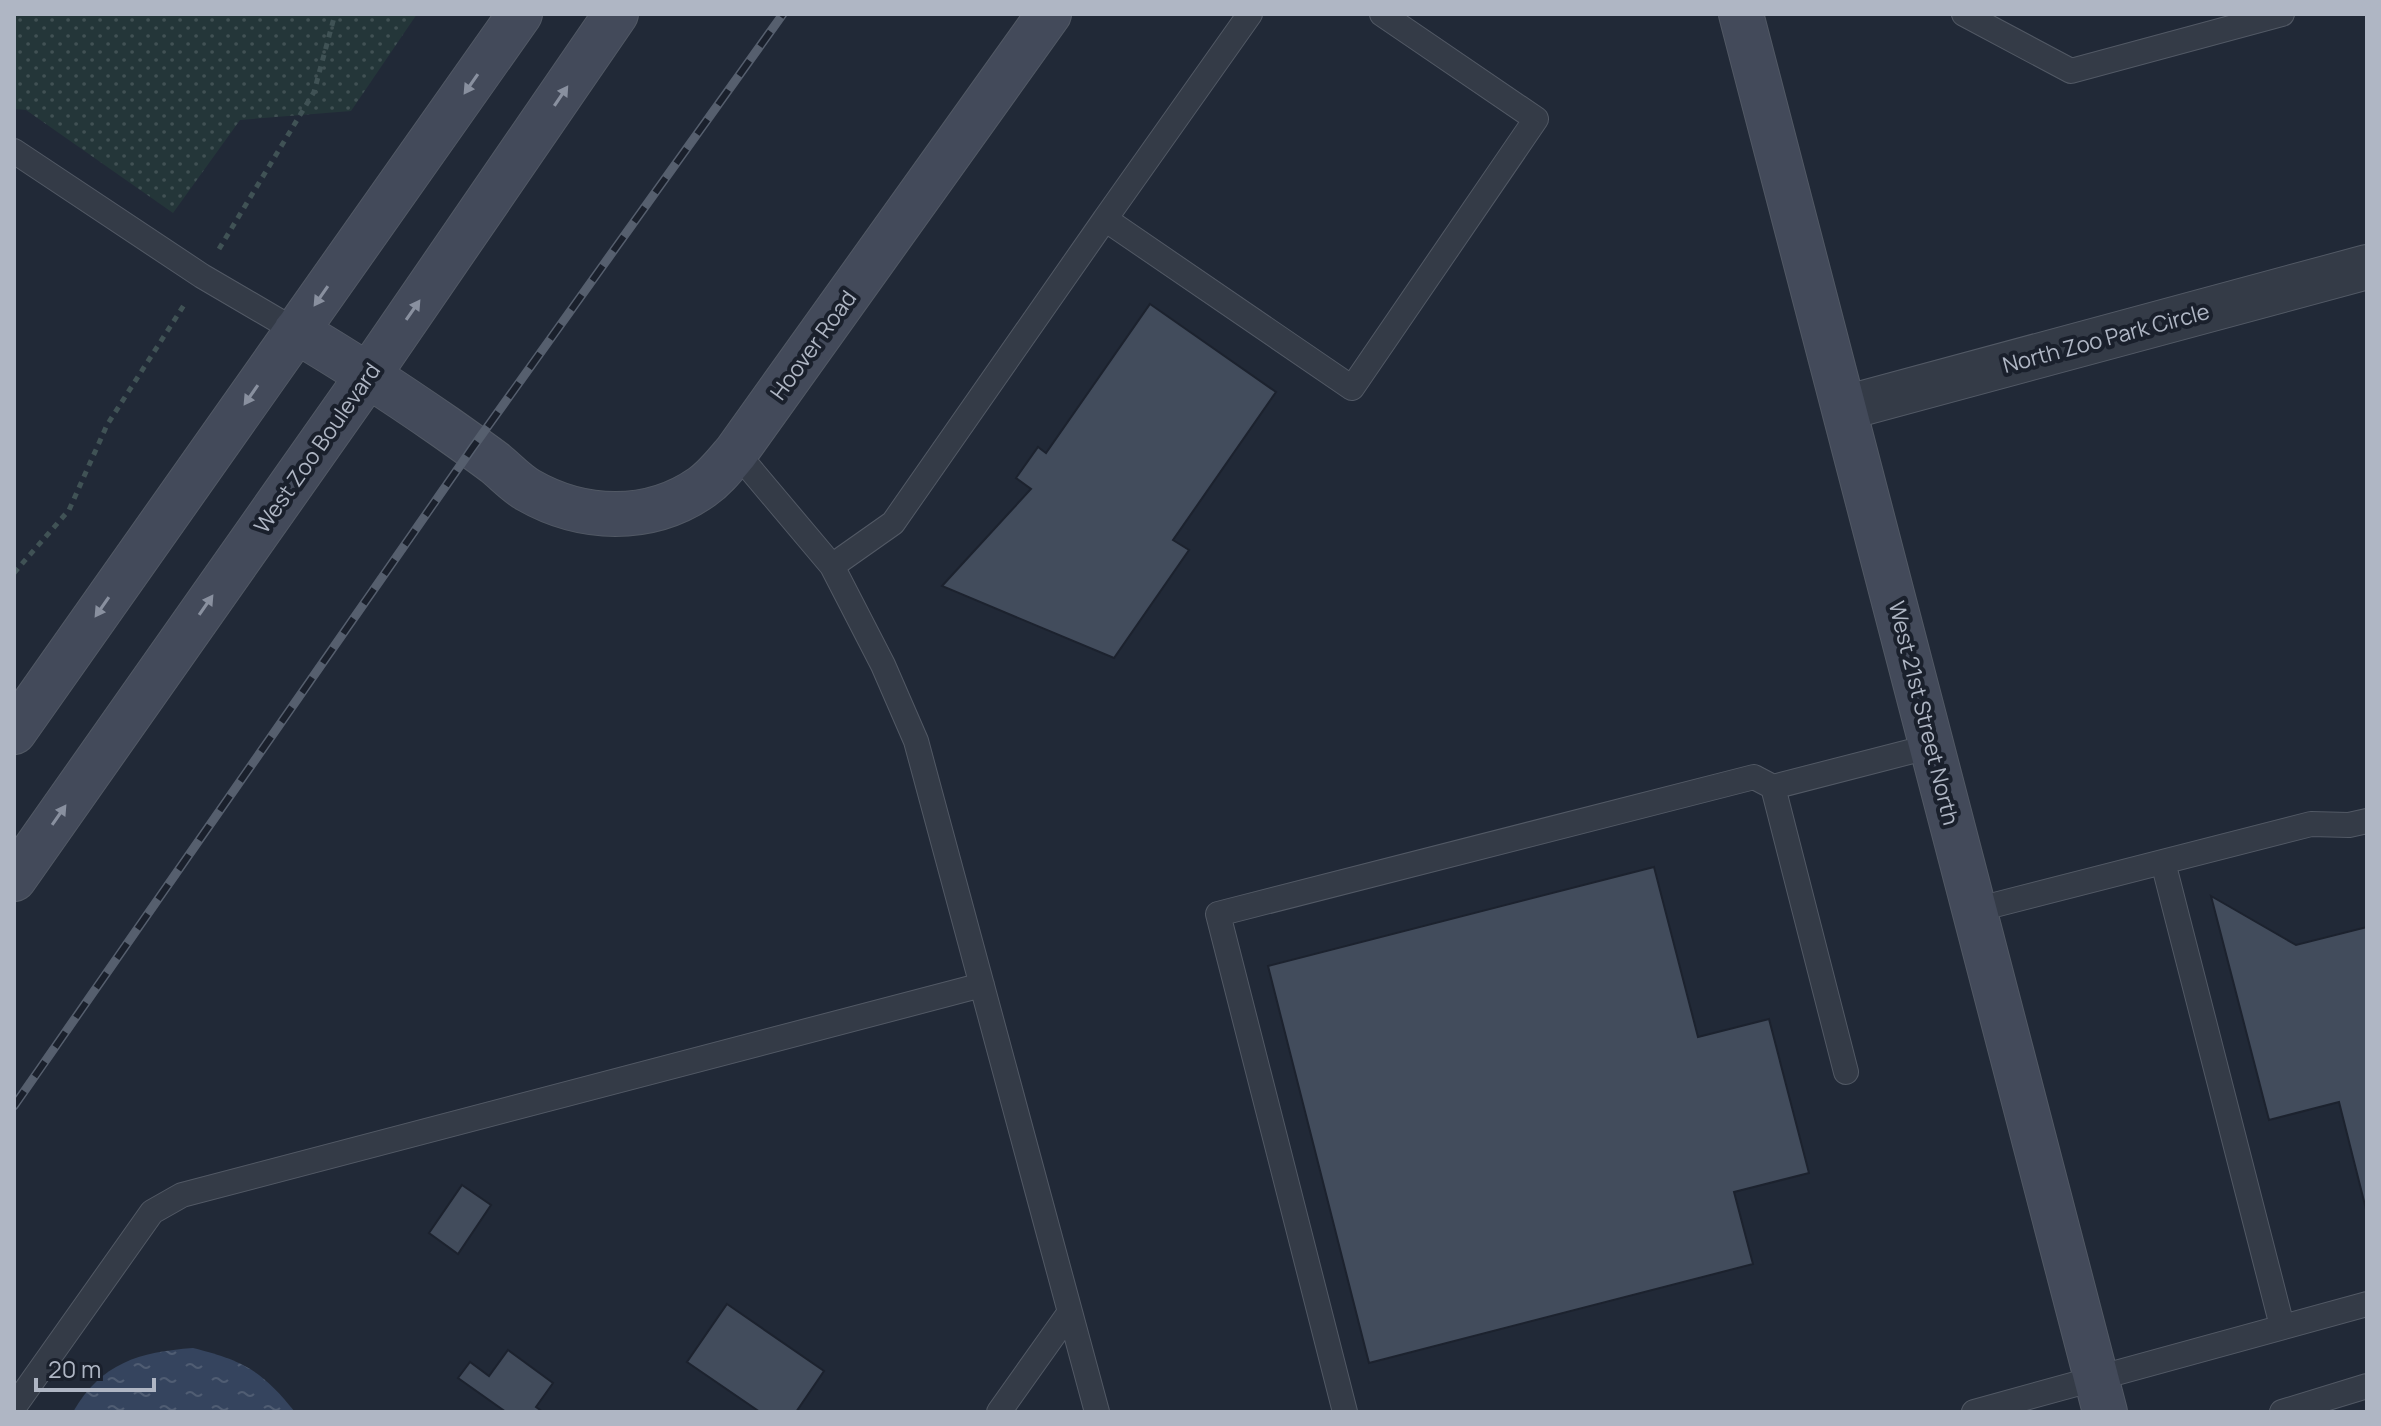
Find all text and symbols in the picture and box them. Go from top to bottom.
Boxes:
one-way arrow [464,74,479,95]
one-way arrow [553,85,568,107]
street label: Hoover Road [763,284,863,406]
one-way arrow [313,286,329,307]
street label: North Zoo Park Circle [1999,296,2213,380]
one-way arrow [405,299,420,320]
street label: West Zoo Boulevard [247,357,387,539]
one-way arrow [244,384,259,405]
one-way arrow [198,594,213,615]
one-way arrow [95,597,110,618]
street label: West 21st Street North [1882,598,1966,828]
one-way arrow [51,804,66,825]
scale bar [36,1342,154,1392]
text: 20 m [48,1352,101,1385]

